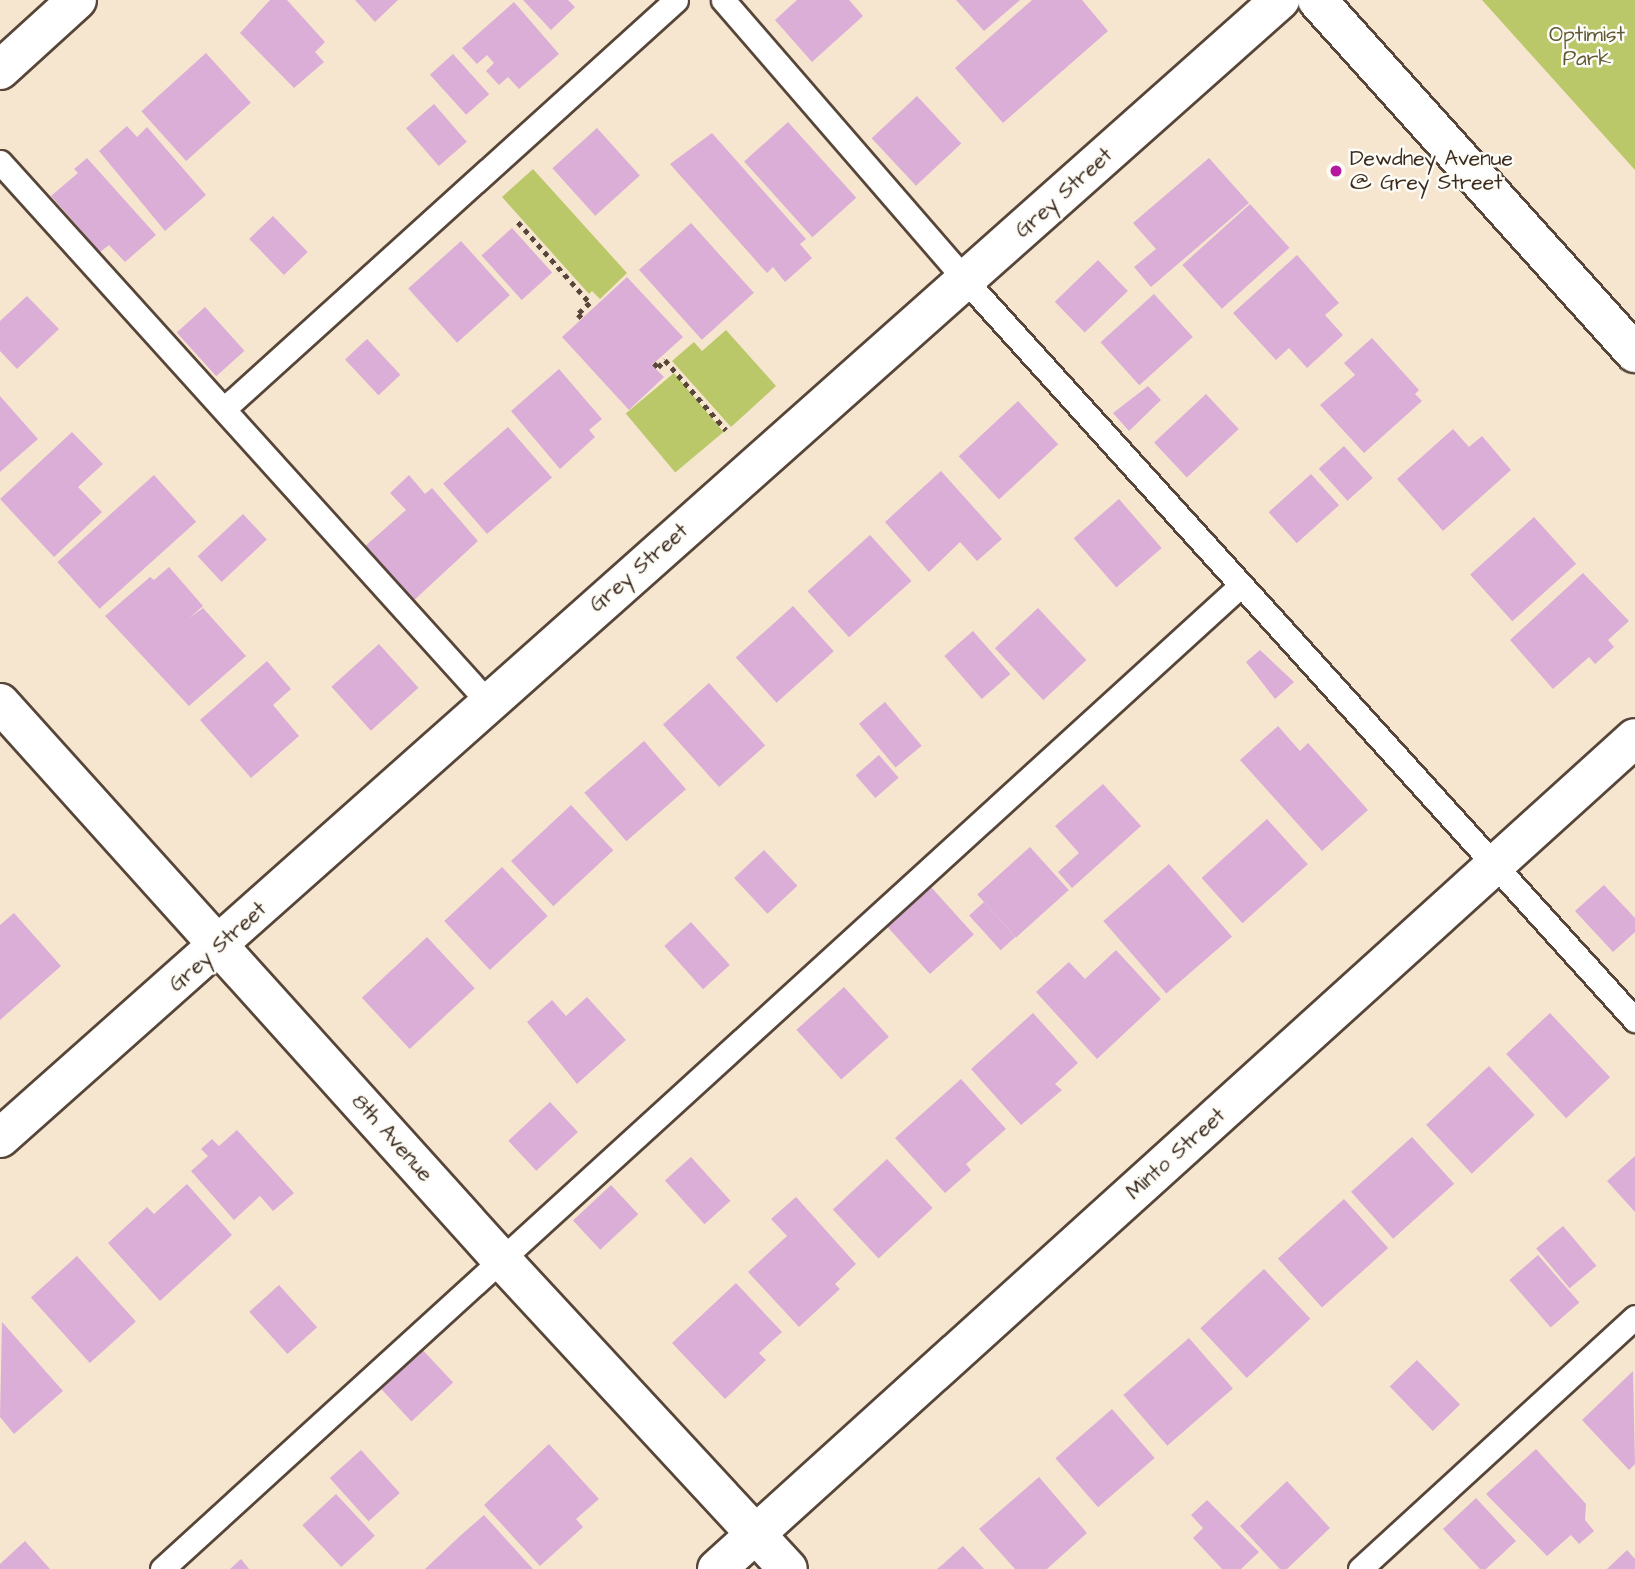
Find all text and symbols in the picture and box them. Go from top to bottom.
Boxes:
park label: Optimist Park [1549,22,1625,72]
street label: Grey Street [1010,143,1118,243]
place label: Dewdney Avenue @ Grey Street [1350,146,1513,196]
marker: Dewdney Avenue @ Grey Street [1328,163,1344,179]
street label: Grey Street [585,518,693,618]
street label: Grey Street [164,897,272,997]
street label: 8th Avenue [346,1089,438,1187]
street label: Minto Street [1121,1103,1231,1205]

